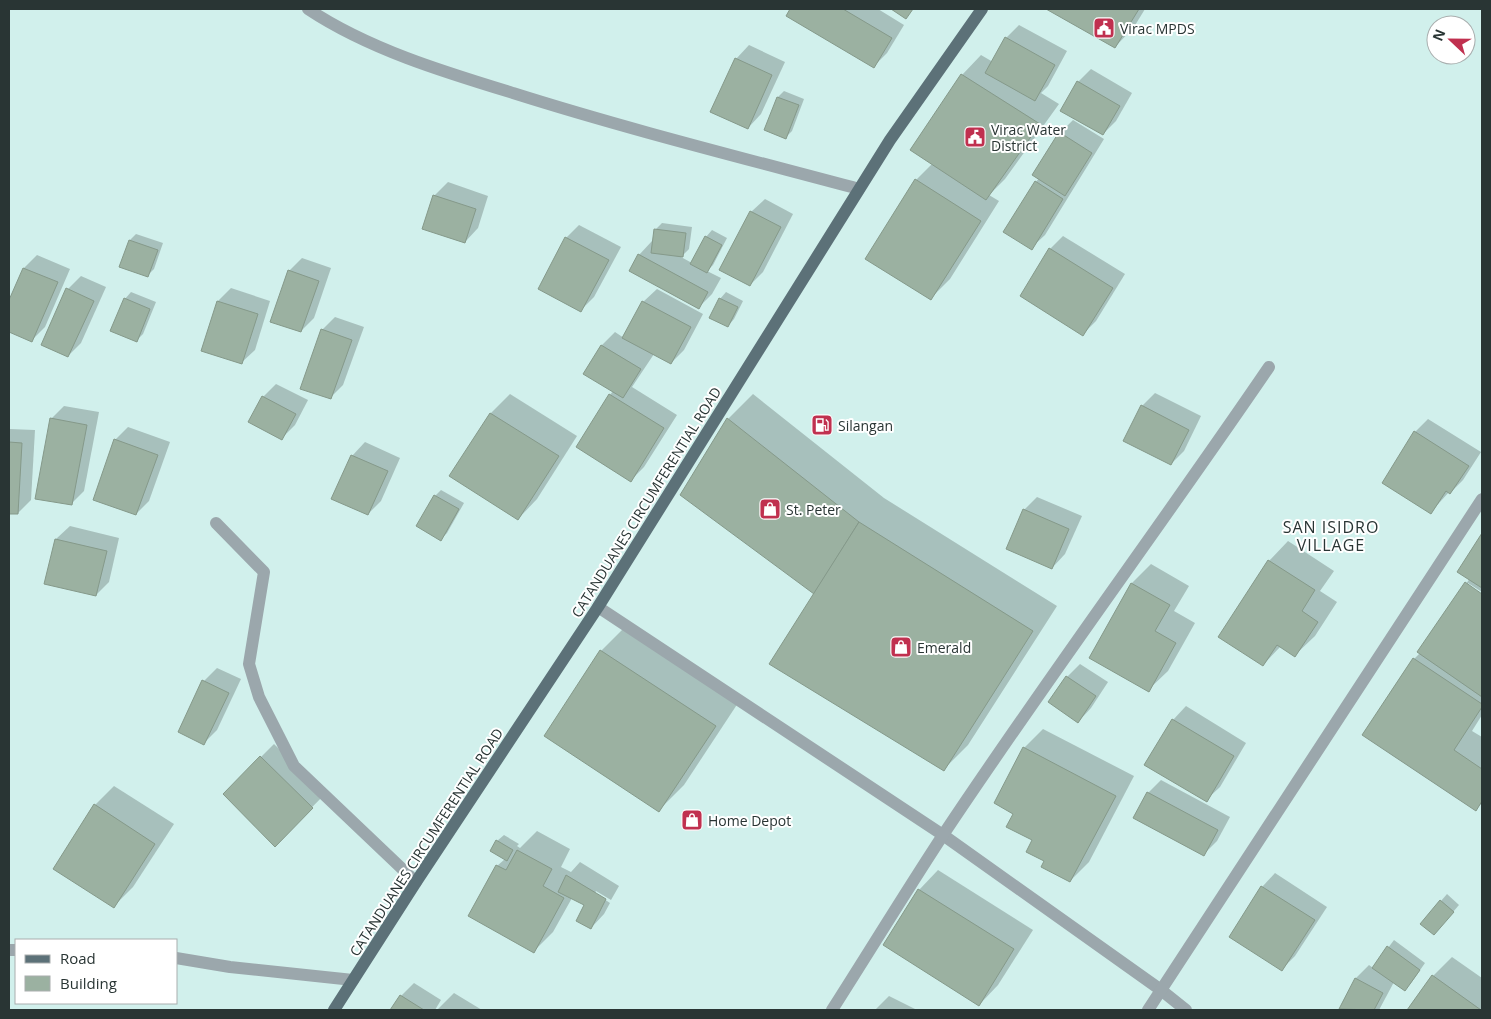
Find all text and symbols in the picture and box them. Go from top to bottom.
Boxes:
north arrow [1426,15,1476,65]
public building icon: Virac MPDS [1092,16,1116,40]
place label: Virac MPDS [1120,19,1195,38]
text: N [1428,26,1449,44]
place label: Virac Water District [991,120,1066,155]
public building icon: Virac Water District [963,125,987,149]
street label: CATANDUANES CIRCUMFERENTIAL ROAD [567,383,725,621]
fuel station icon: Silangan [810,413,834,437]
place label: Silangan [838,416,893,435]
shop icon: St. Peter [758,497,782,521]
place label: St. Peter [786,500,841,519]
district label: SAN ISIDRO VILLAGE [1283,516,1379,556]
shop icon: Emerald [889,635,913,659]
place label: Emerald [917,638,971,657]
street label: CATANDUANES CIRCUMFERENTIAL ROAD [345,724,507,960]
shop icon: Home Depot [680,808,704,832]
place label: Home Depot [708,811,791,830]
legend [15,939,178,1004]
text: Road [60,948,96,968]
text: Building [60,973,117,993]

